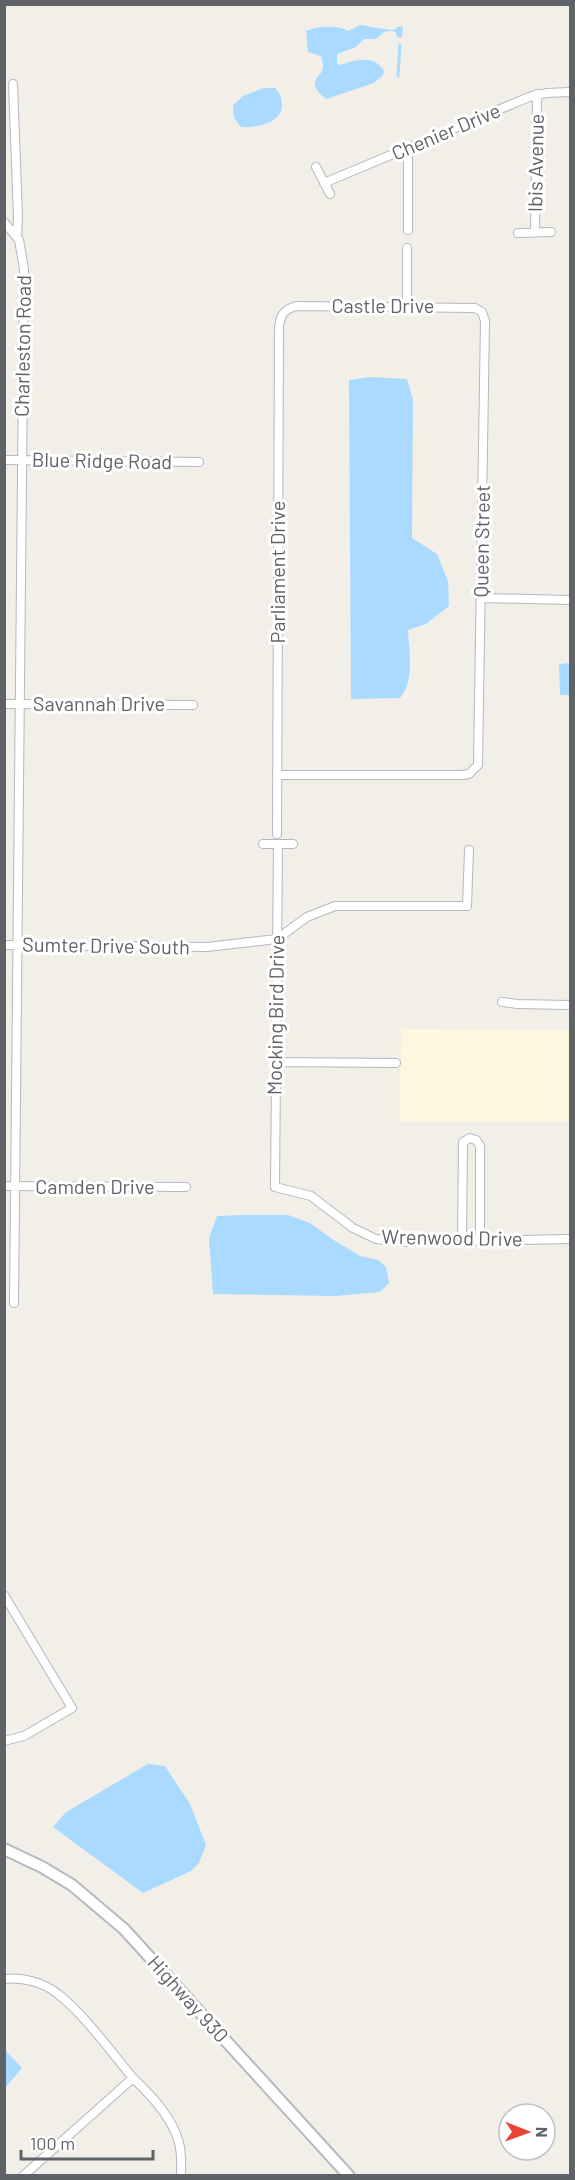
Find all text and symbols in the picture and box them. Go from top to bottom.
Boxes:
street label: Chenier Drive [388,97,504,165]
street label: Ibis Avenue [522,114,548,212]
street label: Charleston Road [9,275,35,417]
street label: Castle Drive [332,293,434,317]
street label: Blue Ridge Road [32,447,172,473]
street label: Queen Street [468,484,494,598]
street label: Parliament Drive [265,501,289,643]
street label: Savannah Drive [33,691,165,715]
street label: Sumter Drive South [22,932,190,958]
street label: Mocking Bird Drive [262,935,288,1095]
street label: Camden Drive [35,1174,155,1198]
street label: Wrenwood Drive [381,1224,523,1250]
street label: Highway 930 [143,1950,234,2047]
north arrow [497,2102,557,2162]
scale bar [21,2123,153,2161]
text: N [533,2127,552,2138]
text: 100 m [30,2132,75,2154]

